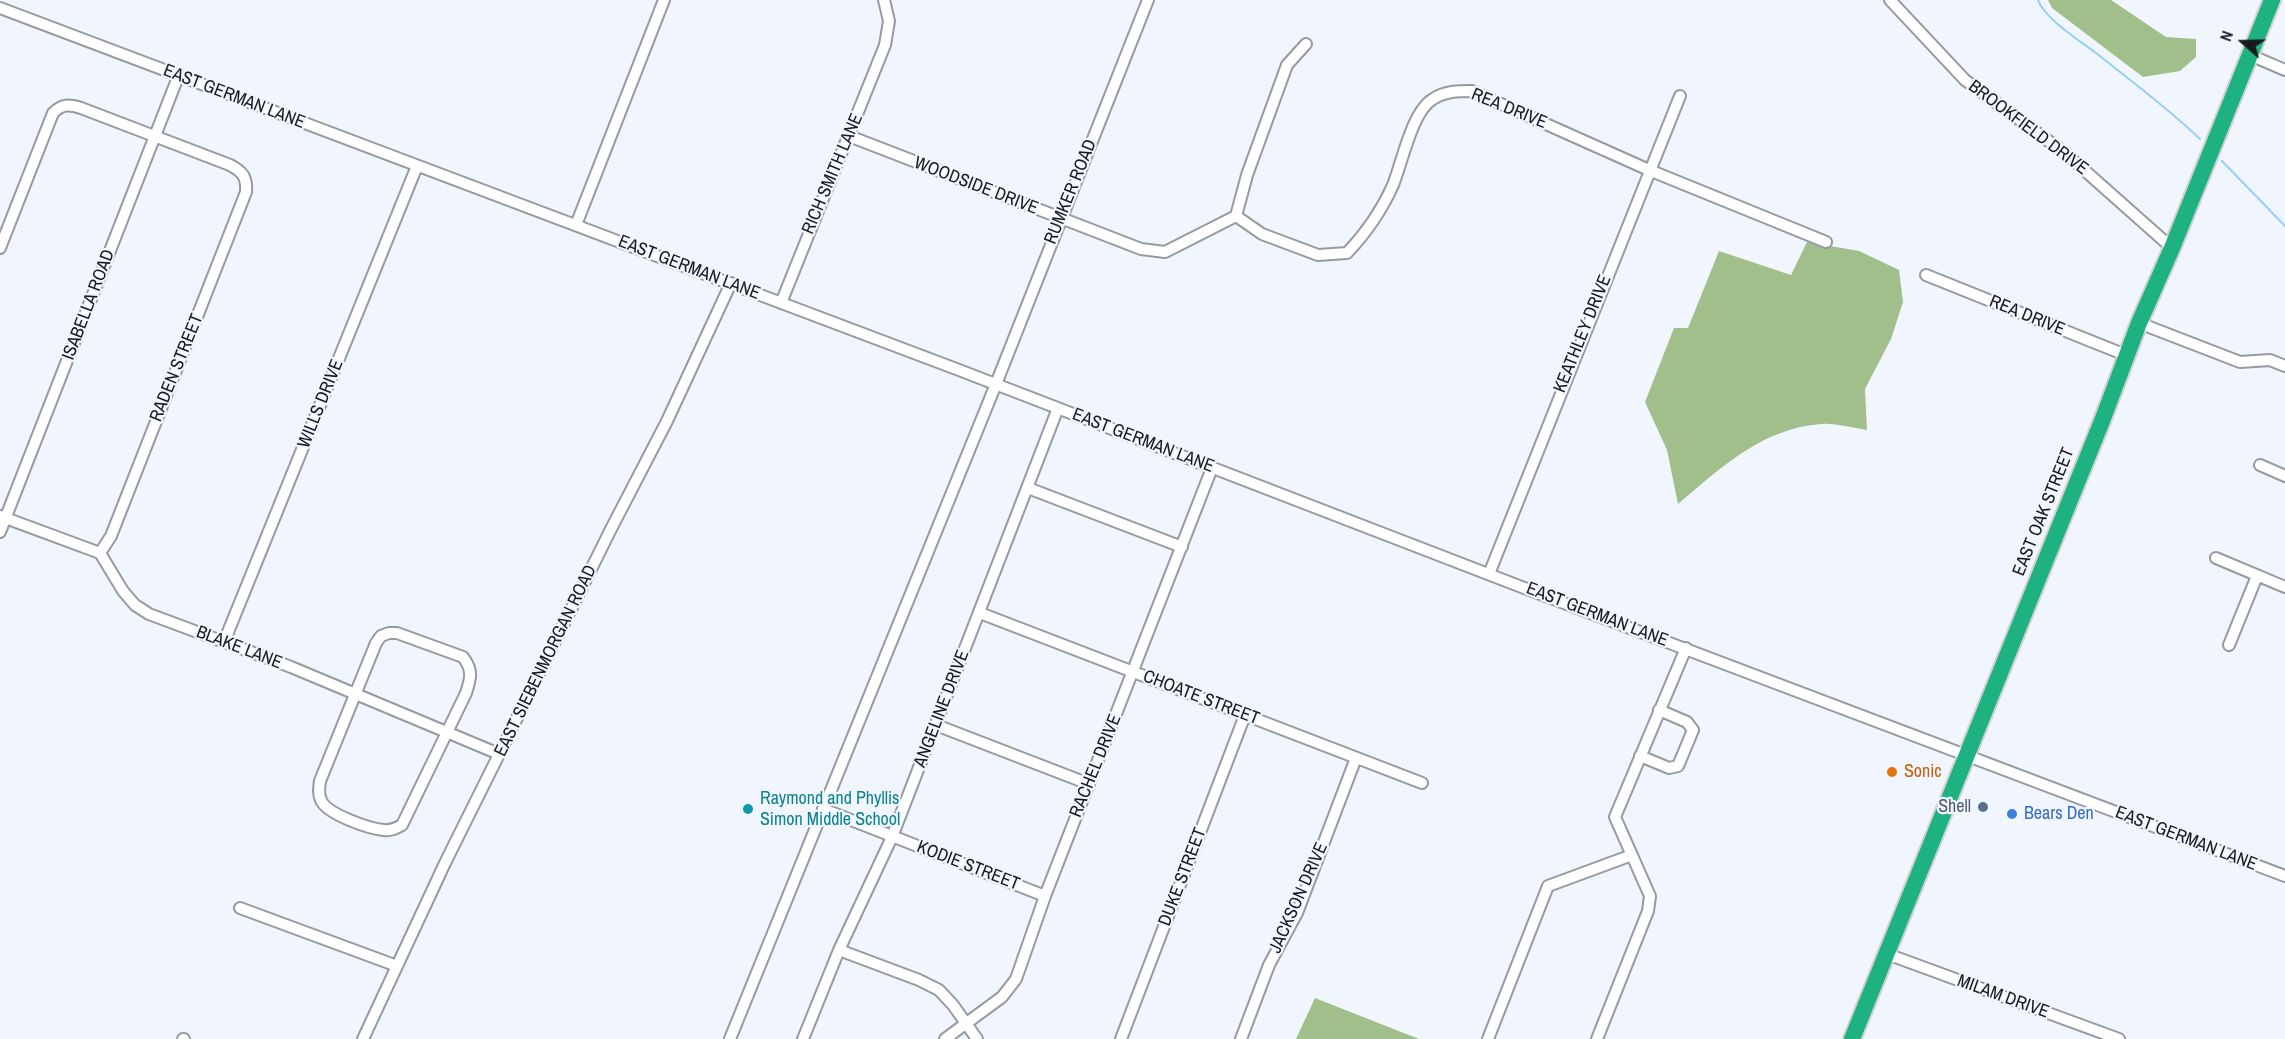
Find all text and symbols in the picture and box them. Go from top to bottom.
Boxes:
north arrow [2213,12,2273,72]
text: N [2214,28,2238,44]
street label: EAST GERMAN LANE [160,60,308,134]
street label: BROOKFIELD DRIVE [1964,76,2092,180]
street label: REA DRIVE [1468,84,1550,134]
street label: RICH SMITH LANE [798,111,868,237]
street label: RUMKER ROAD [1040,137,1102,247]
street label: WOODSIDE DRIVE [911,152,1041,220]
street label: EAST GERMAN LANE [615,231,763,305]
street label: ISABELLA ROAD [58,247,120,363]
street label: KEATHLEY DRIVE [1550,272,1616,396]
street label: REA DRIVE [1986,291,2068,341]
street label: RADEN STREET [146,311,208,425]
street label: WILLS DRIVE [293,357,349,451]
street label: EAST GERMAN LANE [1069,404,1217,478]
street label: EAST OAK STREET [2008,445,2080,579]
street label: EAST SIEBENMORGAN ROAD [490,562,602,760]
street label: EAST GERMAN LANE [1523,578,1671,652]
street label: BLAKE LANE [193,622,285,674]
street label: ANGELINE DRIVE [910,647,974,771]
street label: CHOATE STREET [1140,666,1262,730]
street label: RACHEL DRIVE [1066,711,1126,821]
place label: Sonic [1904,761,1942,783]
marker: Sonic [1885,765,1899,779]
place label: Raymond and Phyllis Simon Middle School [760,788,900,830]
place label: Shell [1938,796,1971,818]
marker: Shell [1976,800,1990,814]
marker: Raymond and Phyllis Simon Middle School [741,802,755,816]
street label: EAST GERMAN LANE [2112,802,2260,876]
place label: Bears Den [2024,803,2094,825]
marker: Bears Den [2005,807,2019,821]
street label: DUKE STREET [1154,825,1212,929]
street label: KODIE STREET [914,837,1022,895]
street label: JACKSON DRIVE [1265,839,1333,957]
street label: MILAM DRIVE [1954,970,2052,1024]

